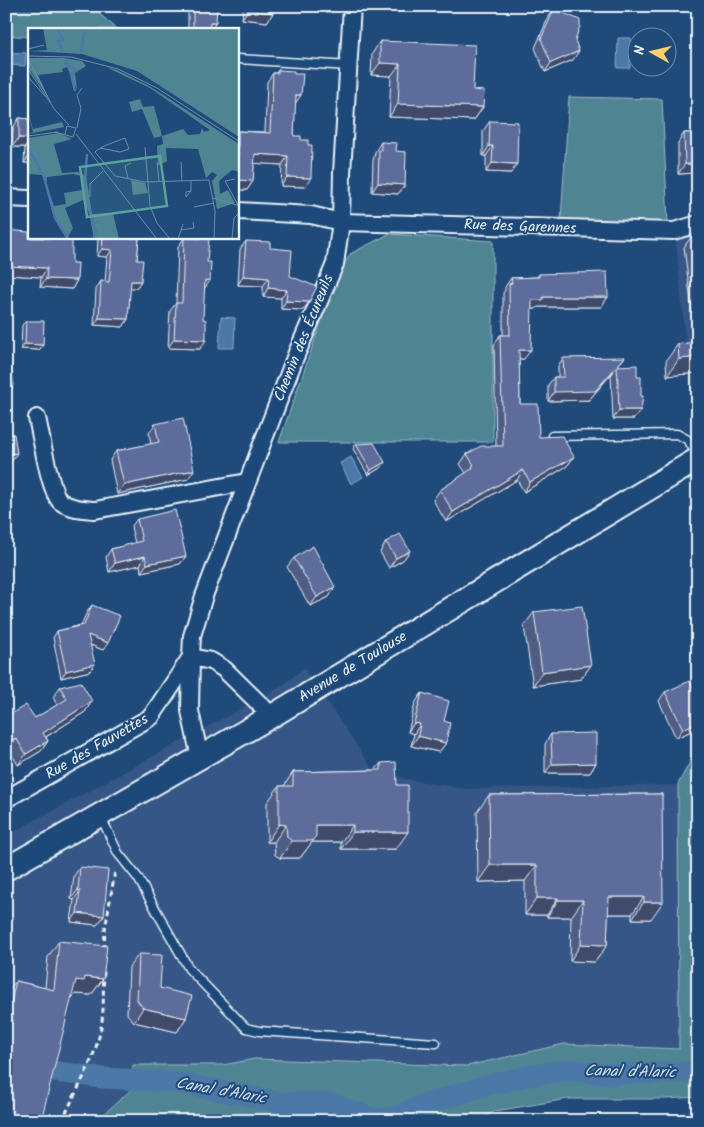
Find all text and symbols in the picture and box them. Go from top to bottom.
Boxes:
inset map [28,28,239,239]
north arrow [626,28,676,78]
text: N [629,44,652,56]
street label: Rue des Garennes [463,213,577,241]
street label: Chemin des Écureuils [268,270,341,405]
street label: Avenue de Toulouse [294,625,412,709]
street label: Rue des Fauvettes [41,707,153,786]
water label: Canal d'Alaric [584,1059,678,1085]
water label: Canal d'Alaric [174,1071,270,1112]

